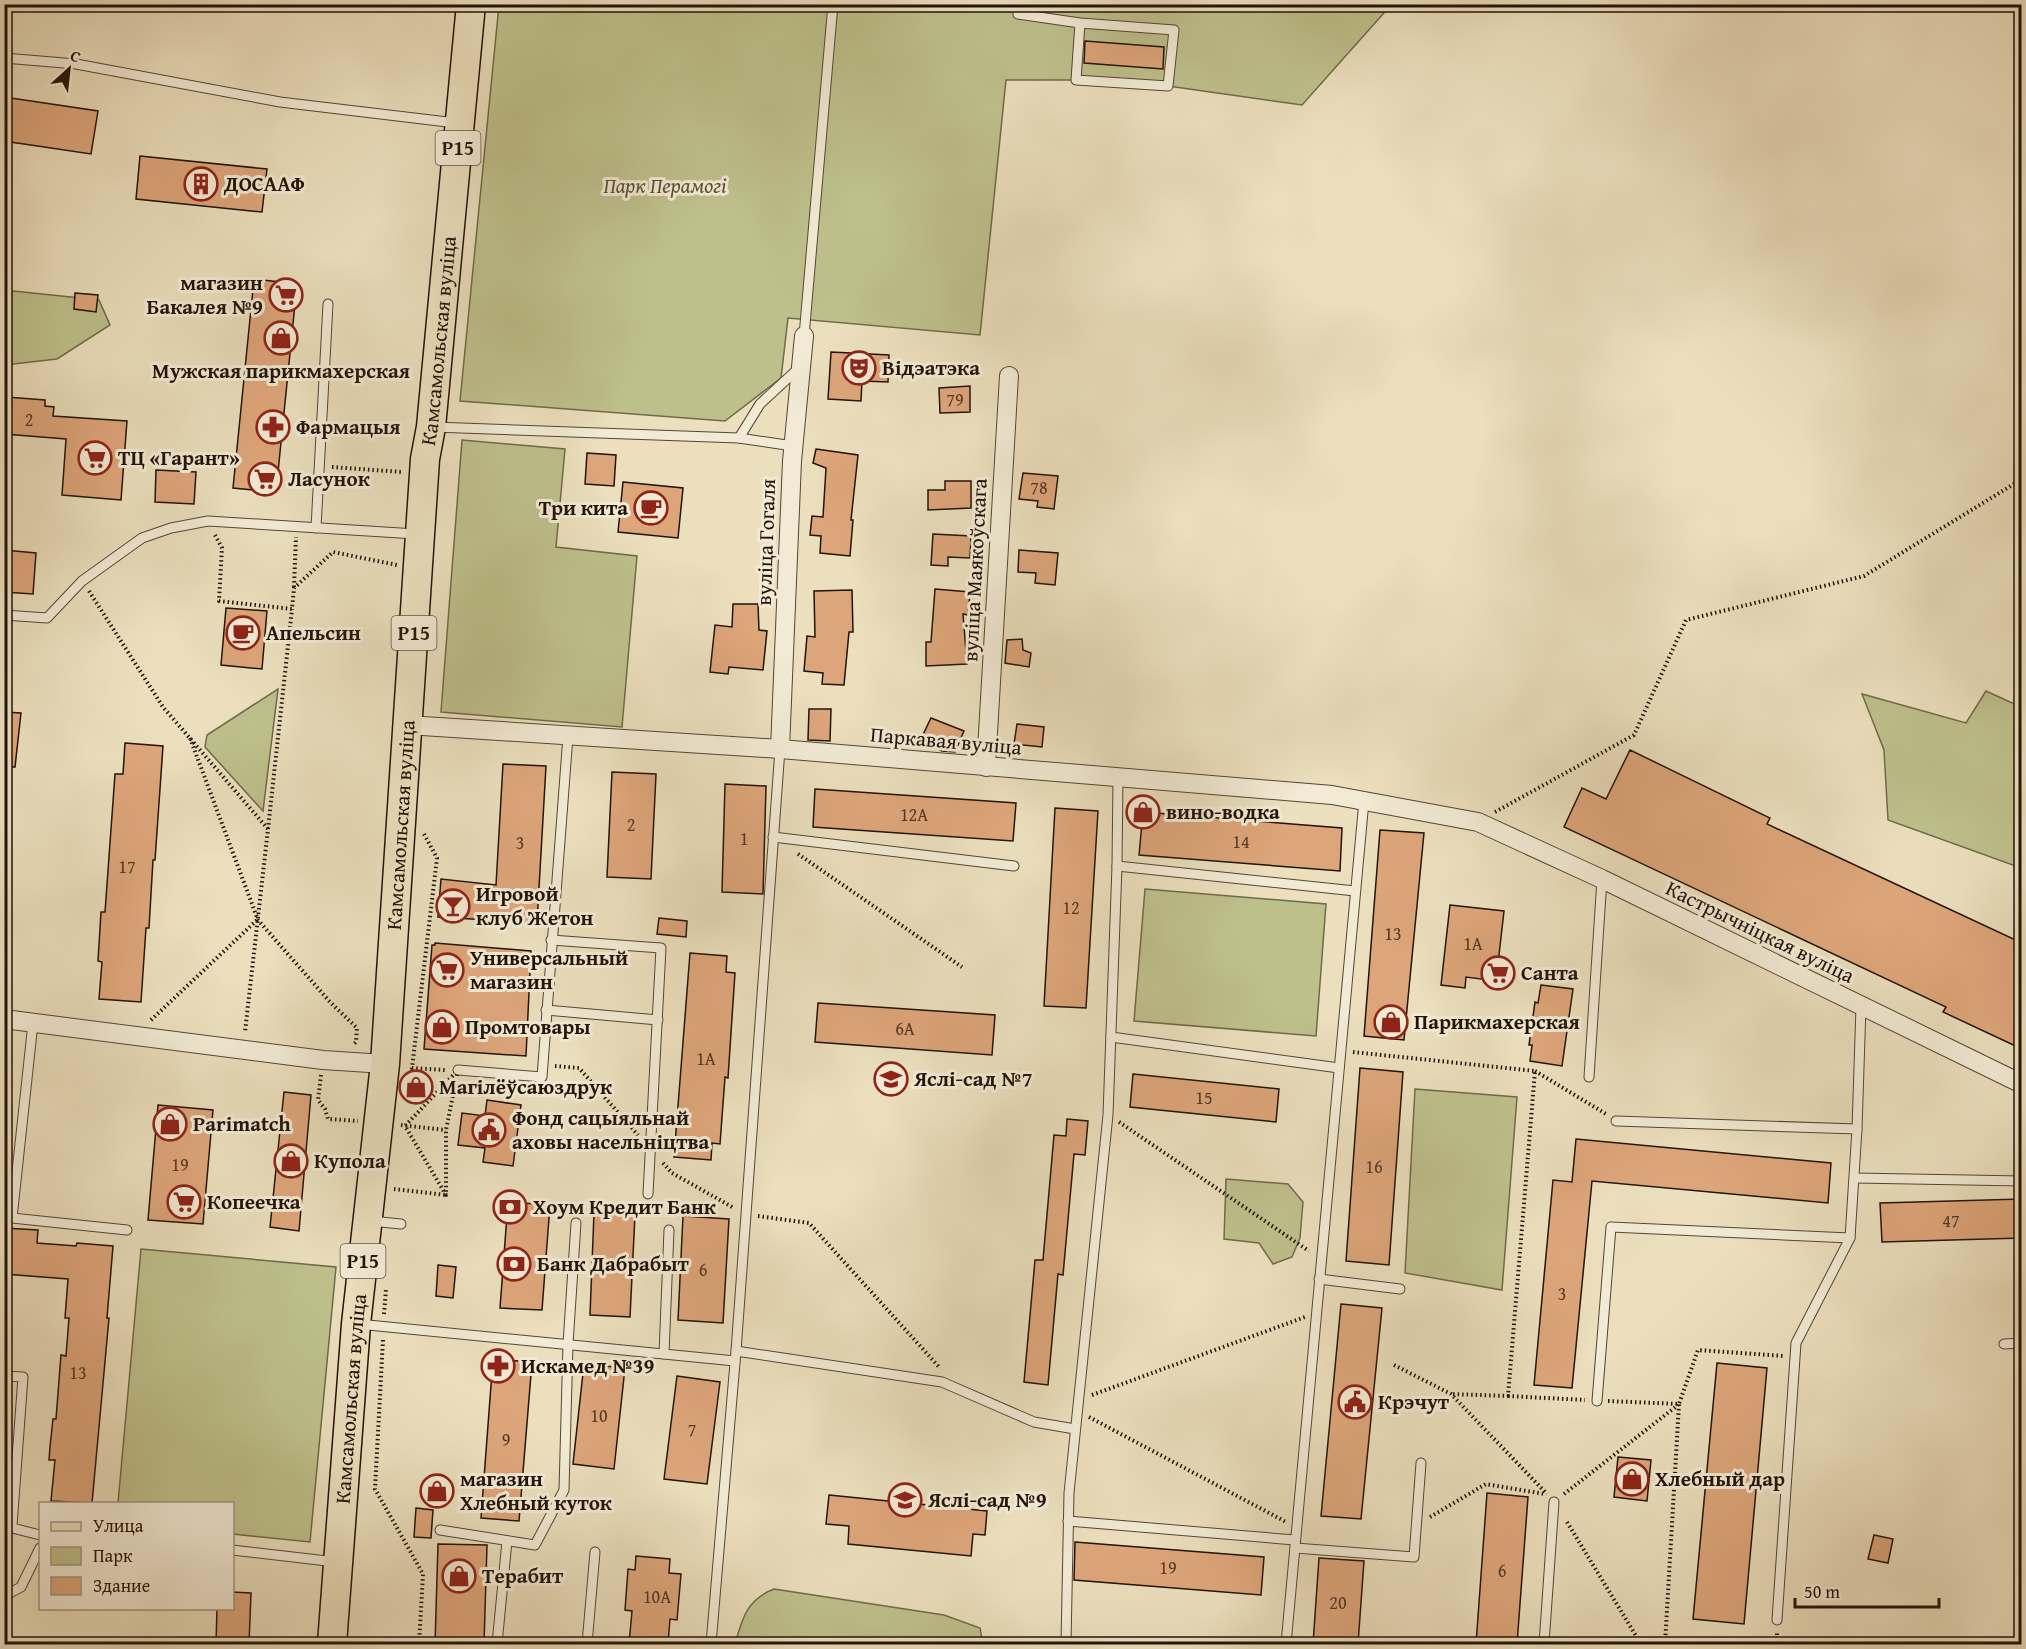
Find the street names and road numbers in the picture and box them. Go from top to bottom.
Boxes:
road number: Р15 [436,131,480,165]
street label: Камсамольская вуліца [412,235,464,448]
street label: вуліца Маякоўскага [954,477,995,662]
street label: вуліца Гогаля [748,478,783,606]
road number: Р15 [392,616,436,650]
street label: Паркавая вуліца [869,718,1023,763]
street label: Камсамольская вуліца [378,719,423,931]
street label: Кастрычніцкая вуліца [1661,872,1860,991]
road number: Р15 [340,1244,386,1278]
street label: Камсамольская вуліца [327,1292,374,1505]

